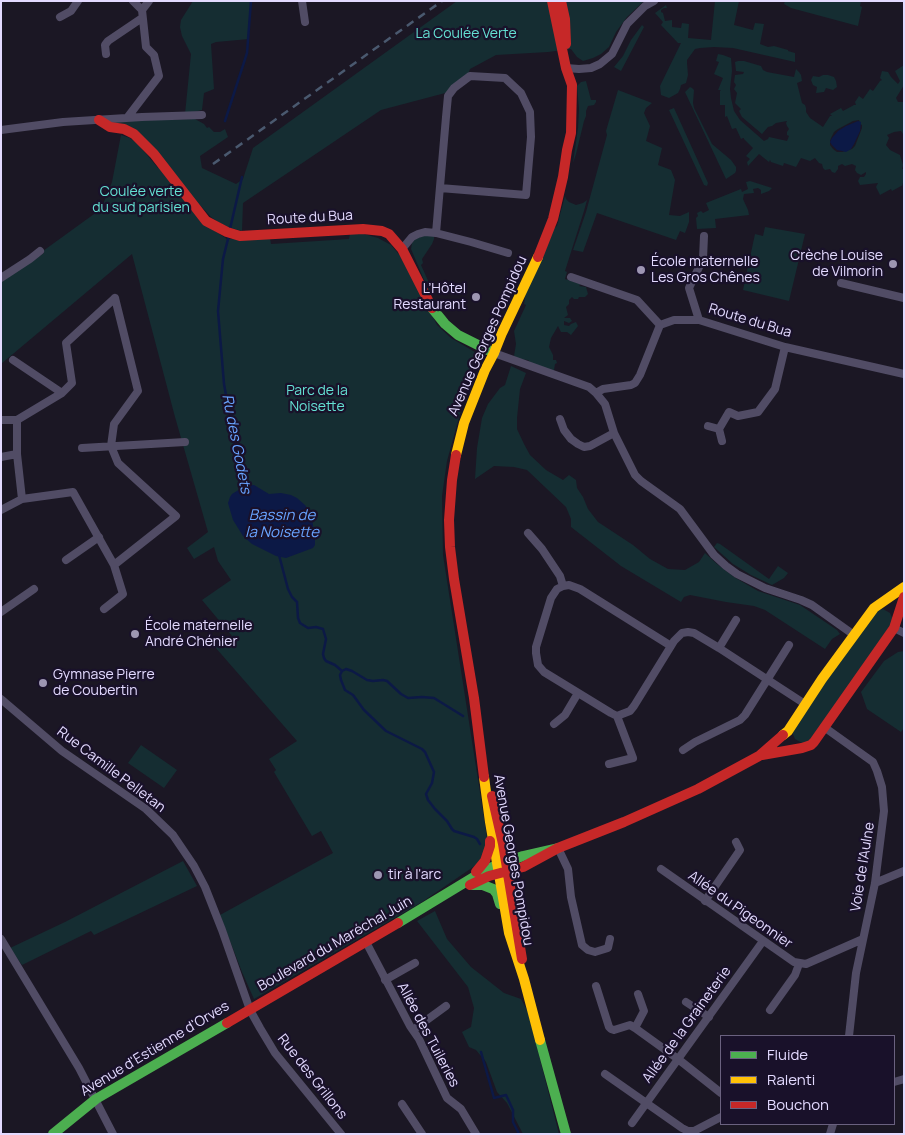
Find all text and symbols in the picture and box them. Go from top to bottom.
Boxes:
park label: La Coulée Verte [415,26,517,42]
park label: Coulée verte du sud parisien [92,184,190,216]
street label: Route du Bua [267,207,353,229]
place label: Crèche Louise de Vilmorin [790,248,883,280]
street label: Avenue Georges Pompidou [445,253,531,419]
place label: École maternelle Les Gros Chênes [651,254,760,286]
marker: Crèche Louise de Vilmorin [887,258,899,270]
marker: École maternelle Les Gros Chênes [635,264,647,276]
place label: L’Hôtel Restaurant [393,281,466,314]
marker: L’Hôtel Restaurant [470,291,482,303]
street label: Route du Bua [707,300,793,342]
park label: Parc de la Noisette [286,383,348,416]
water label: Ru des Godets [218,393,254,495]
water label: Bassin de la Noisette [245,507,319,542]
place label: École maternelle André Chénier [145,618,252,650]
marker: École maternelle André Chénier [129,628,141,640]
place label: Gymnase Pierre de Coubertin [53,667,155,700]
marker: Gymnase Pierre de Coubertin [37,677,49,689]
street label: Rue Camille Pelletan [53,724,169,816]
street label: Avenue Georges Pompidou [490,773,536,947]
street label: Voie de l'Aulne [848,821,878,913]
place label: tir à l'arc [388,867,441,883]
street label: Allée du Pigeonnier [685,868,795,952]
marker: tir à l'arc [372,869,384,881]
street label: Boulevard du Maréchal Juin [255,893,415,995]
street label: Allée de la Graineterie [639,963,735,1087]
street label: Allée des Tuileries [393,980,463,1090]
street label: Avenue d'Estienne d'Orves [78,998,232,1100]
street label: Rue des Grillons [274,1031,350,1123]
legend [720,1035,895,1125]
text: Fluide [767,1044,808,1065]
text: Ralenti [767,1069,815,1090]
text: Bouchon [767,1094,829,1115]

